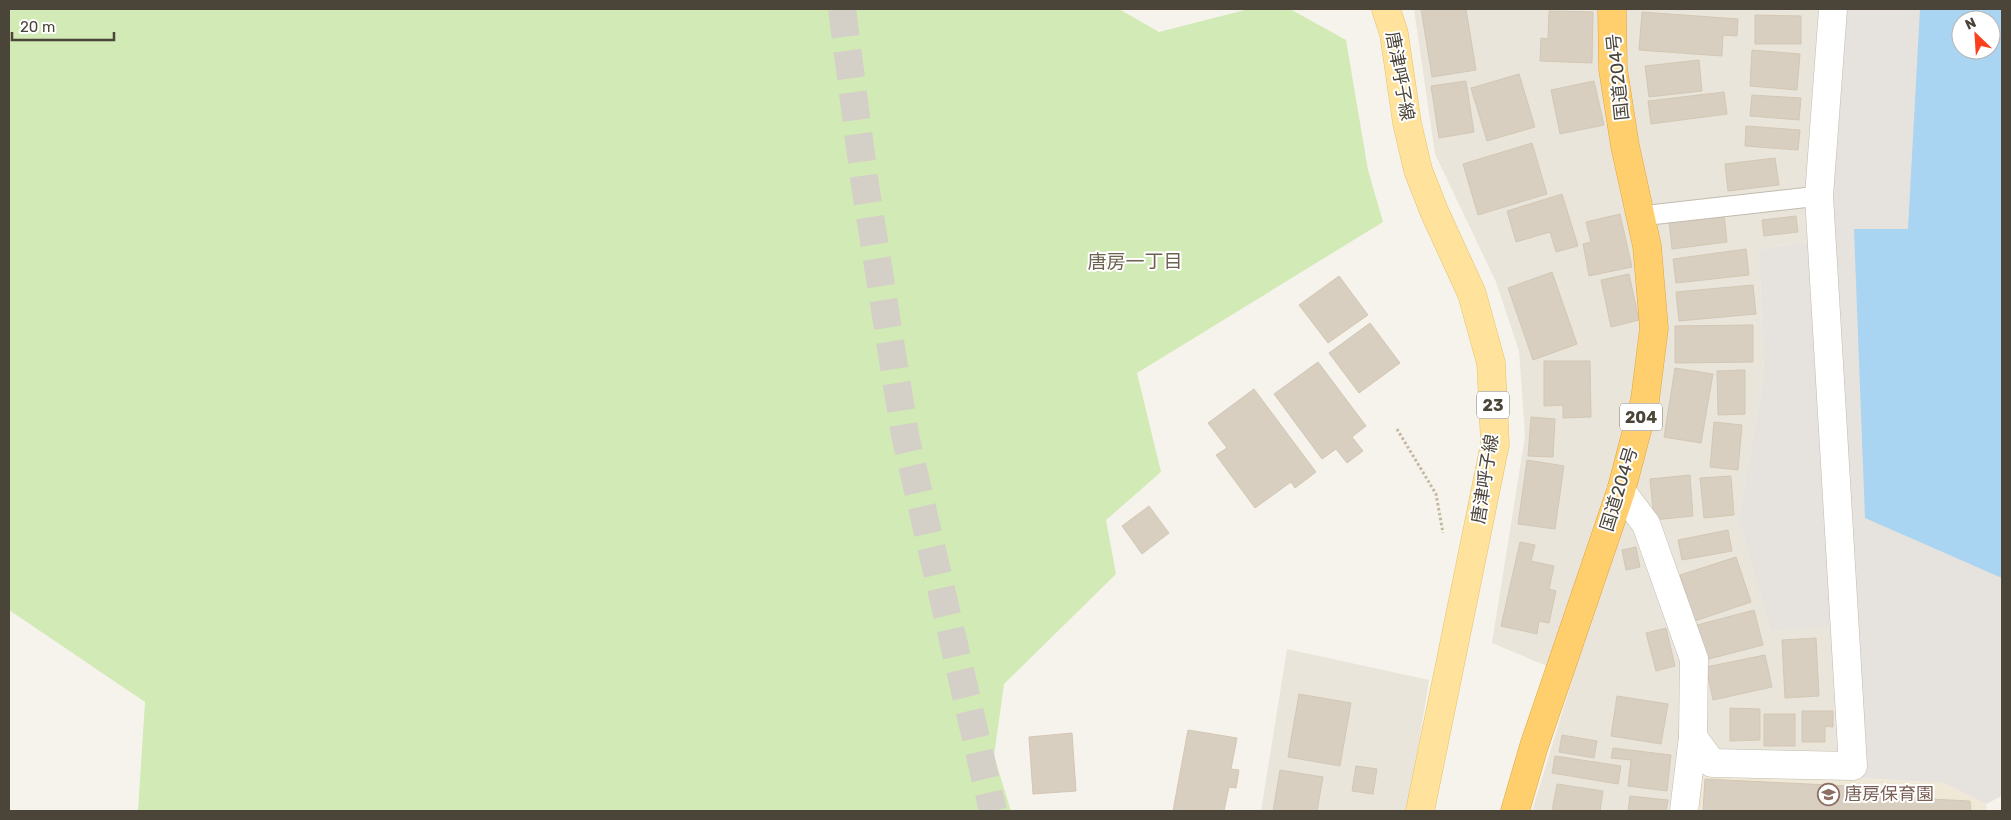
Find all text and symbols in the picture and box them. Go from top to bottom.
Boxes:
scale bar [12,10,115,42]
north arrow [1951,10,2001,60]
text: N [1963,14,1979,34]
text: 20 m [20,18,55,36]
street label: 唐津呼子線 [1381,30,1419,122]
street label: 国道204号 [1603,32,1633,122]
district label: 唐房一丁目 [1087,250,1183,273]
road number: 23 [1477,392,1509,418]
road number: 204 [1620,404,1662,431]
street label: 唐津呼子線 [1467,433,1503,525]
street label: 国道204号 [1596,444,1642,534]
school or university icon: 唐房保育園 [1816,782,1840,806]
place label: 唐房保育園 [1844,783,1934,805]

